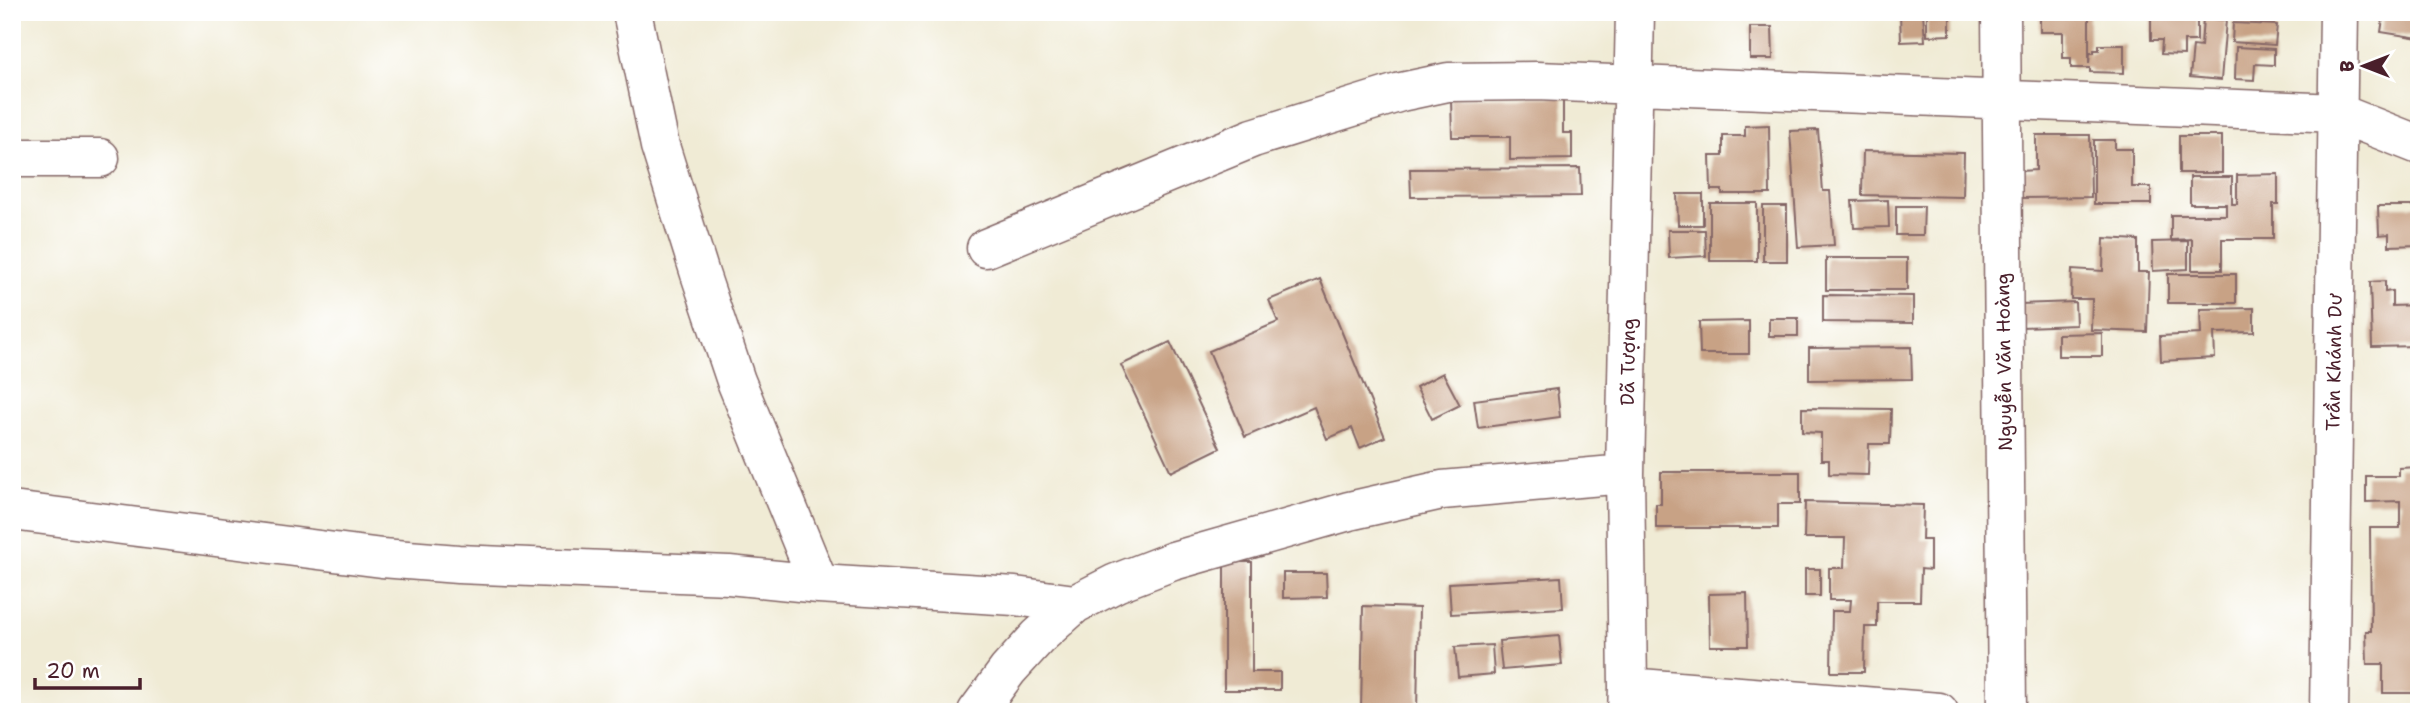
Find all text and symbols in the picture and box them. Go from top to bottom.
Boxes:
north arrow [2330,32,2400,102]
text: B [2335,60,2360,72]
street label: Nguyễn Văn Hoàng [1990,273,2018,451]
street label: Trần Khánh Dư [2320,292,2348,431]
street label: Dã Tượng [1615,318,1641,406]
scale bar [35,647,140,691]
text: 20 m [46,657,100,685]

